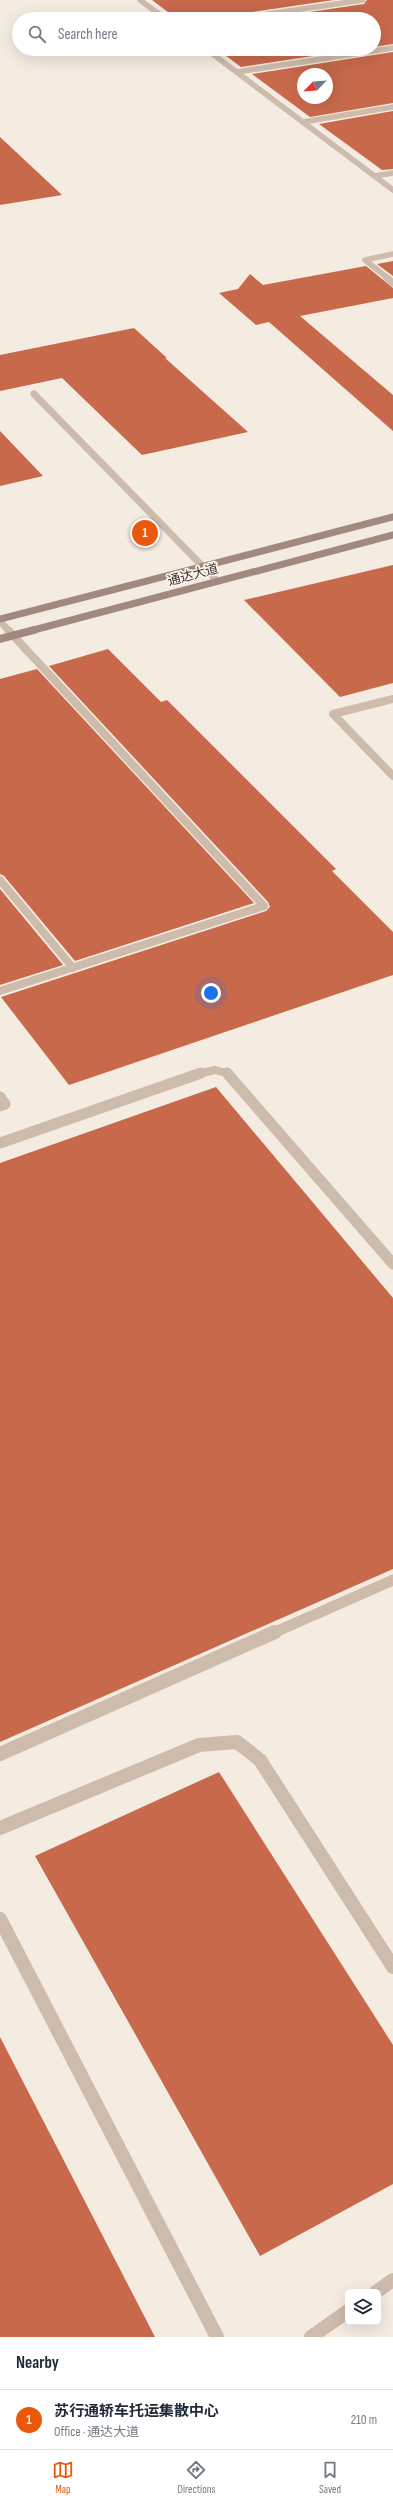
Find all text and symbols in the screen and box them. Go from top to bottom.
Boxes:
search box [12,12,381,56]
icon: search [26,23,48,45]
text: Search here [58,25,118,44]
north arrow [297,68,333,104]
pin: 1 [132,518,158,548]
street label: 通达大道 [166,561,220,589]
your location [201,983,221,1003]
map controls [345,2289,381,2325]
button: layers [345,2289,381,2325]
text: Nearby [16,2353,59,2373]
text: 苏行通轿车托运集散中心 [54,2402,219,2421]
text: 1 [26,2412,32,2428]
text: 210 m [351,2412,377,2428]
text: Office · 通达大道 [54,2424,139,2440]
tab: Map [52,2459,74,2496]
tab: Directions [178,2459,215,2496]
tab: Saved [319,2459,341,2496]

